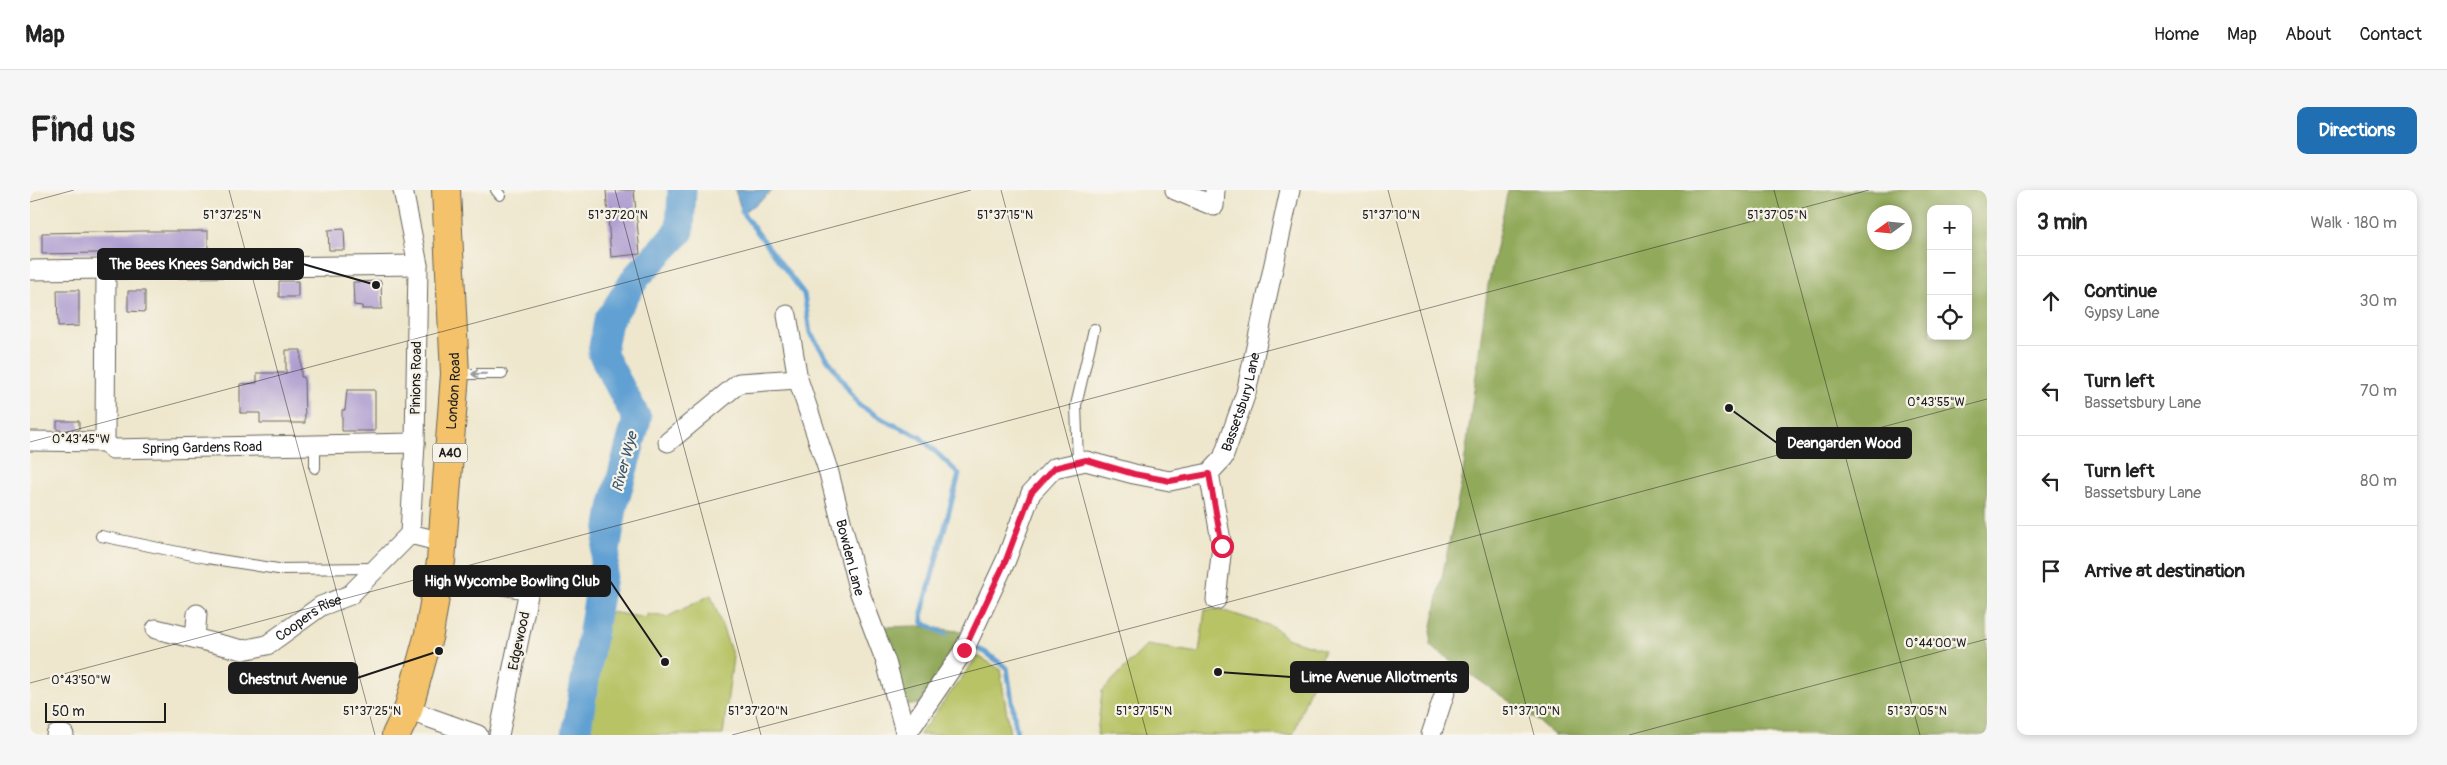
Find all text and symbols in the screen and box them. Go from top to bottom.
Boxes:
text: Map [25,20,65,49]
text: Home [2154,23,2199,46]
text: Map [2227,23,2257,46]
text: About [2285,23,2331,46]
text: Contact [2359,23,2422,46]
button: Directions [2297,107,2417,154]
text: Find us [30,108,135,152]
north arrow [1867,205,1912,250]
map controls [1927,205,1972,340]
button: + [1927,205,1972,250]
text: 51°37'25"N [203,208,261,223]
text: 51°37'20"N [588,208,648,223]
text: 51°37'15"N [977,208,1033,223]
text: 51°37'10"N [1362,208,1420,223]
text: 51°37'05"N [1747,208,1807,223]
text: 3 min [2037,209,2087,236]
text: Walk · 180 m [2310,213,2397,233]
callout: The Bees Knees Sandwich Bar [98,249,303,279]
button: − [1927,250,1972,295]
text: The Bees Knees Sandwich Bar [108,255,294,274]
text: Continue [2084,279,2157,303]
icon: ahead [2037,287,2065,315]
text: 30 m [2359,291,2397,311]
button: locate [1927,295,1972,340]
text: Gypsy Lane [2084,303,2159,323]
street label: Pinions Road [407,341,425,415]
street label: Bassetsbury Lane [1217,351,1263,454]
street label: London Road [442,352,464,430]
one-way arrow [471,369,487,379]
text: Turn left [2084,369,2154,393]
icon: left [2037,377,2065,405]
text: 70 m [2360,381,2397,401]
text: Bassetsbury Lane [2084,393,2201,413]
text: 0°43'55"W [1907,395,1965,410]
callout: Deangarden Wood [1777,428,1911,458]
water label: River Wye [608,429,642,494]
text: 0°43'45"W [52,432,110,447]
text: Deangarden Wood [1787,434,1901,453]
street label: Spring Gardens Road [142,438,263,457]
road number: A40 [432,444,468,462]
text: Turn left [2084,459,2154,483]
icon: left [2037,467,2065,495]
text: 80 m [2360,471,2397,491]
text: Bassetsbury Lane [2084,483,2201,503]
street label: Bowden Lane [832,517,869,598]
route start [1211,535,1234,558]
icon: arrive [2037,557,2065,585]
text: Arrive at destination [2084,559,2245,583]
callout: High Wycombe Bowling Club [414,566,610,596]
text: High Wycombe Bowling Club [424,572,600,591]
street label: Coopers Rise [272,591,344,645]
street label: Edgewood [505,610,534,672]
text: 0°44'00"W [1905,636,1967,651]
route end [953,639,976,662]
callout: Lime Avenue Allotments [1291,662,1468,692]
callout: Chestnut Avenue [229,663,357,693]
text: Lime Avenue Allotments [1301,668,1458,687]
text: Chestnut Avenue [239,670,348,689]
text: 0°43'50"W [51,673,111,688]
scale bar [45,700,166,723]
text: 50 m [52,703,85,720]
text: 51°37'25"N [343,704,401,719]
text: 51°37'20"N [728,704,788,719]
text: 51°37'15"N [1116,704,1172,719]
text: 51°37'10"N [1502,704,1560,719]
text: 51°37'05"N [1887,704,1947,719]

